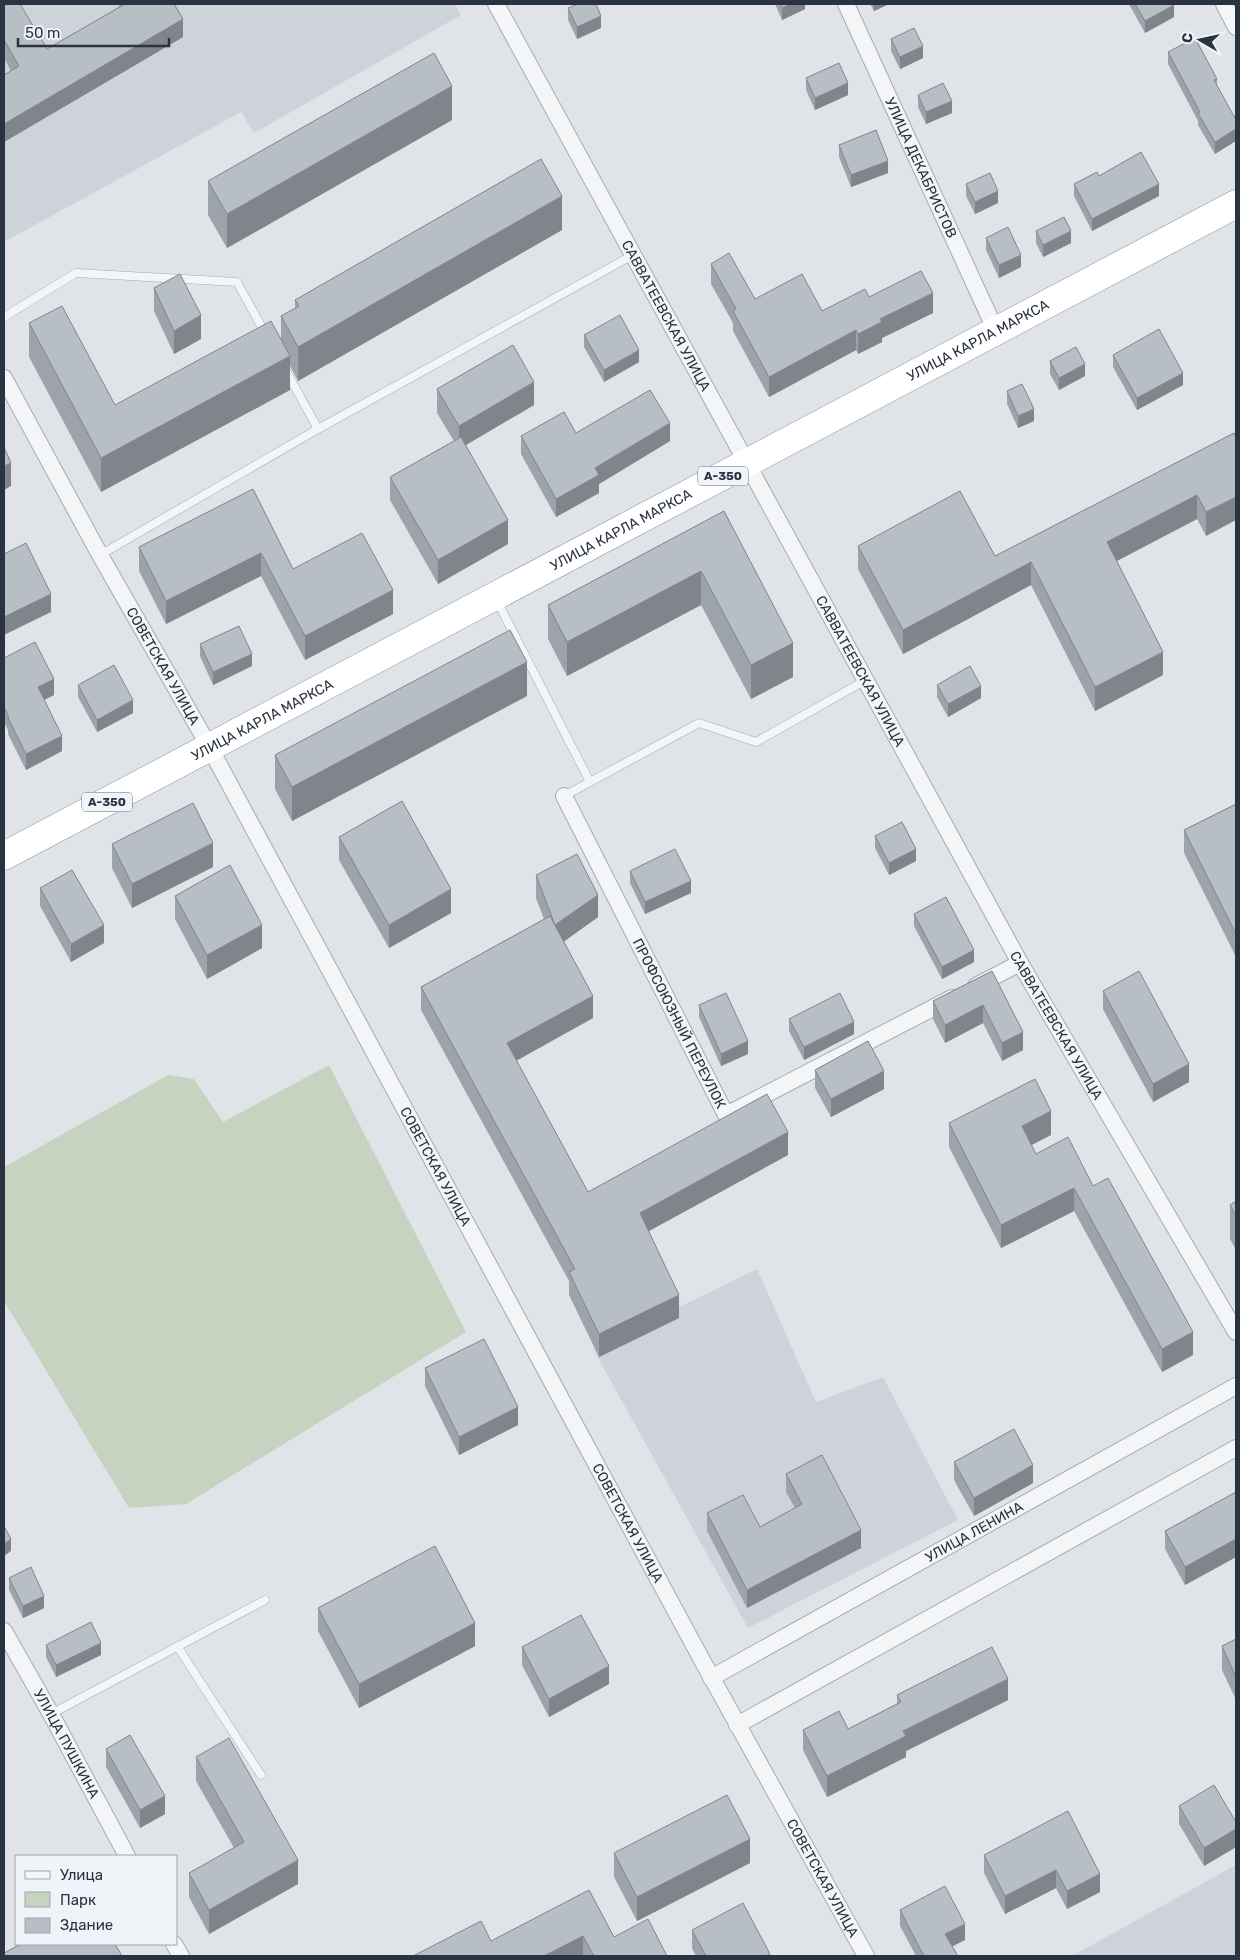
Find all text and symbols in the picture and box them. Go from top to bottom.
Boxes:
scale bar [18,15,169,47]
north arrow [1175,15,1225,65]
text: 50 m [25,24,60,42]
text: С [1178,32,1197,44]
street label: УЛИЦА ДЕКАБРИСТОВ [882,95,961,241]
street label: САВВАТЕЕВСКАЯ УЛИЦА [618,237,715,394]
street label: УЛИЦА КАРЛА МАРКСА [904,295,1052,385]
road number: А-350 [698,466,748,486]
street label: УЛИЦА КАРЛА МАРКСА [547,485,695,574]
street label: САВВАТЕЕВСКАЯ УЛИЦА [812,593,909,750]
street label: СОВЕТСКАЯ УЛИЦА [123,604,204,728]
street label: УЛИЦА КАРЛА МАРКСА [188,675,337,764]
road number: А-350 [82,792,132,812]
street label: ПРОФСОЮЗНЫЙ ПЕРЕУЛОК [629,935,730,1111]
street label: САВВАТЕЕВСКАЯ УЛИЦА [1007,948,1107,1103]
street label: СОВЕТСКАЯ УЛИЦА [397,1104,475,1230]
street label: СОВЕТСКАЯ УЛИЦА [589,1460,667,1586]
street label: УЛИЦА ЛЕНИНА [922,1497,1026,1566]
street label: УЛИЦА ПУШКИНА [30,1686,103,1802]
street label: СОВЕТСКАЯ УЛИЦА [783,1816,863,1941]
legend [15,1855,178,1945]
text: Улица [60,1866,103,1884]
text: Парк [60,1891,96,1909]
text: Здание [60,1916,113,1934]

